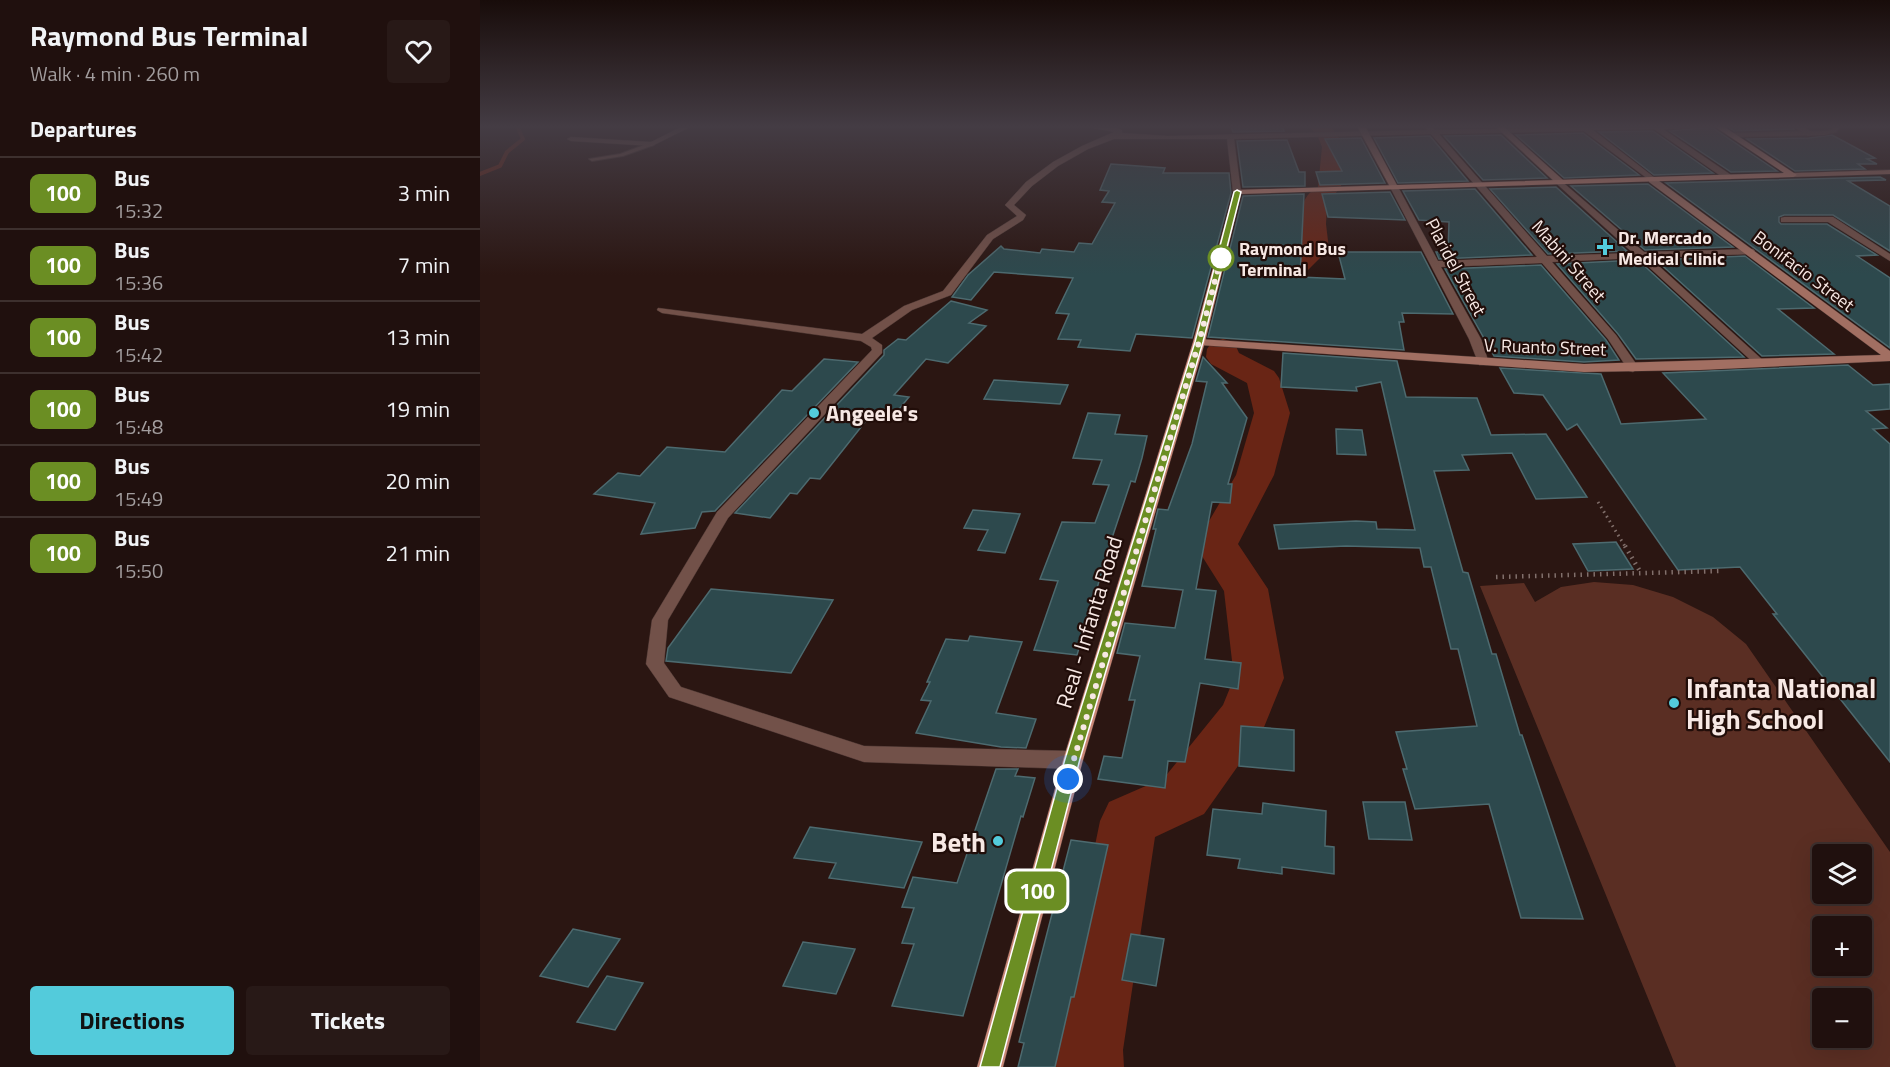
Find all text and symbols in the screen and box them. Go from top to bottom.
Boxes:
text: Raymond Bus Terminal [30,14,308,57]
button: heart [387,20,450,83]
text: Walk · 4 min · 260 m [30,58,200,89]
text: Departures [30,112,137,146]
text: Bus [114,161,150,195]
text: 3 min [398,176,450,210]
text: 100 [45,177,81,209]
text: 15:32 [114,195,163,226]
street label: Plaridel Street [1419,213,1493,321]
street label: Mabini Street [1526,214,1613,309]
place label: Dr. Mercado Medical Clinic [1618,224,1725,272]
street label: Bonifacio Street [1748,224,1861,319]
text: Bus [114,233,150,267]
place label: Raymond Bus Terminal [1239,235,1346,283]
marker: Dr. Mercado Medical Clinic [1596,238,1614,256]
marker: Raymond Bus Terminal [1208,245,1234,271]
text: 7 min [398,248,450,282]
text: 100 [45,249,81,281]
text: 15:36 [114,267,163,298]
text: Bus [114,305,150,339]
text: 13 min [385,320,450,354]
text: 100 [45,321,81,353]
street label: V. Ruanto Street [1483,331,1608,363]
text: 15:42 [114,339,163,370]
text: Bus [114,377,150,411]
text: 19 min [385,392,450,426]
text: 100 [45,393,81,425]
place label: Angeele's [826,396,918,430]
marker: Angeele's [807,406,821,420]
text: 15:48 [114,411,163,442]
text: Bus [114,449,150,483]
text: 20 min [385,464,450,498]
text: 100 [45,465,81,497]
text: 15:49 [114,483,163,514]
text: Bus [114,521,150,555]
street label: Real - Infanta Road [1047,532,1131,712]
text: 21 min [385,536,450,570]
text: 100 [45,537,81,569]
text: 15:50 [114,555,163,586]
place label: Infanta National High School [1686,667,1876,739]
marker: Infanta National High School [1667,696,1681,710]
your location [1053,764,1083,794]
place label: Beth [931,821,986,862]
marker: Beth [991,834,1005,848]
map controls [1812,844,1872,1048]
button: layers [1812,844,1872,904]
line badge: 100 [1002,872,1072,910]
text: 100 [1019,875,1055,907]
button: + [1812,916,1872,976]
button: Directions [30,986,234,1055]
button: Tickets [246,986,450,1055]
button: − [1812,988,1872,1048]

